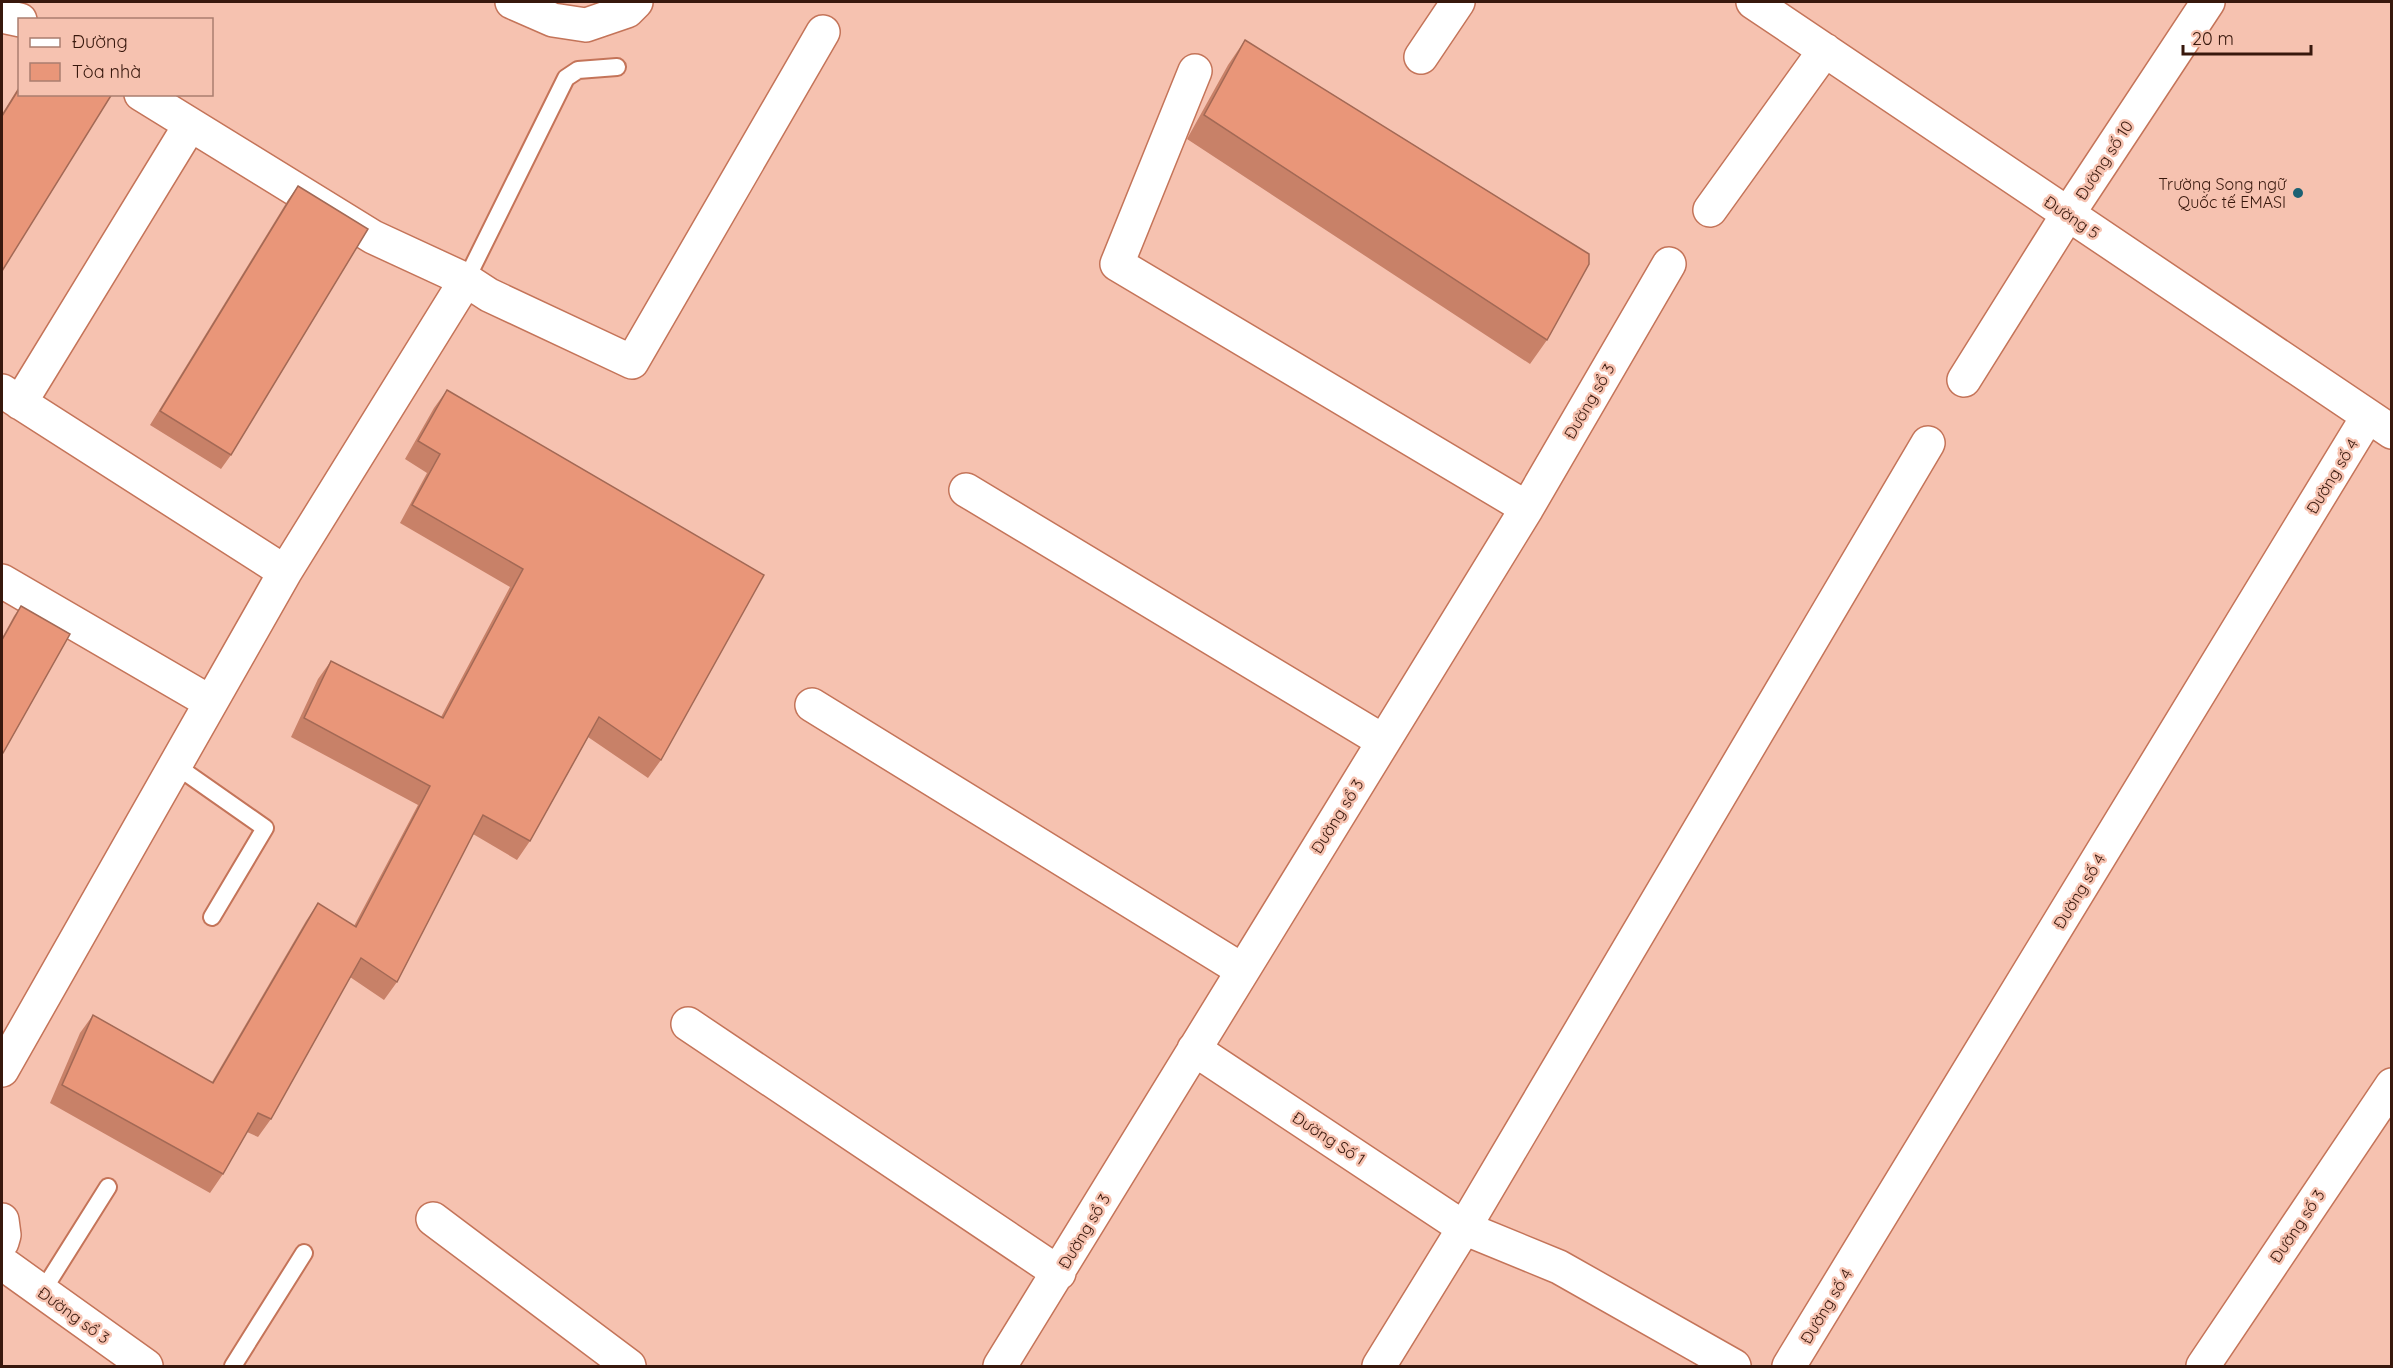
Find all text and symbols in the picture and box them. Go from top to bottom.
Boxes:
legend [18,18,213,96]
scale bar [2183,18,2310,56]
text: 20 m [2192,27,2234,50]
text: Đường [72,30,128,53]
text: Tòa nhà [72,60,141,83]
street label: Đường số 10 [2071,116,2137,204]
place label: Trường Song ngữ Quốc tế EMASI [2158,174,2287,212]
marker: Trường Song ngữ Quốc tế EMASI [2291,186,2305,200]
street label: Đường 5 [2040,191,2104,243]
street label: Đường sổ 3 [1559,360,1619,442]
street label: Đường số 4 [2302,435,2362,517]
street label: Đường sổ 3 [1306,775,1368,857]
street label: Đường số 4 [2049,850,2109,932]
street label: Đường Số 1 [1289,1107,1369,1169]
street label: Đường số 3 [2265,1186,2329,1266]
street label: Đường sổ 3 [1054,1190,1114,1272]
street label: Đường số 4 [1796,1265,1856,1347]
street label: Đường sổ 3 [34,1282,114,1348]

